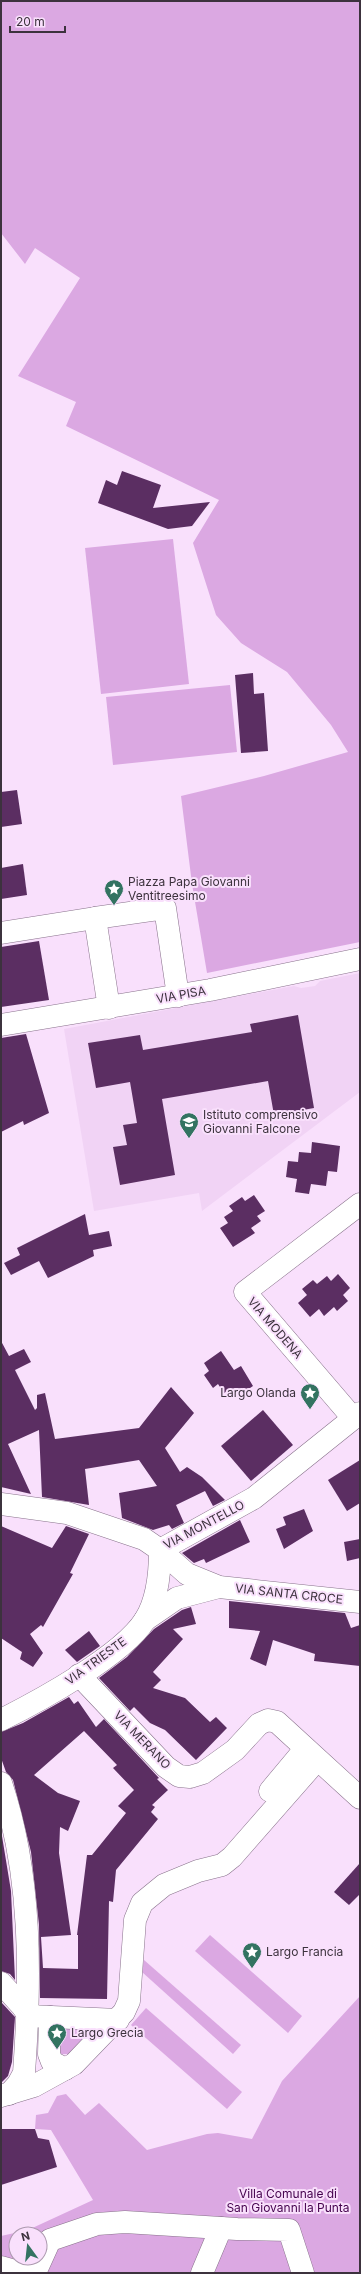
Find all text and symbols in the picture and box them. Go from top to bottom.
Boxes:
scale bar [10,8,65,34]
text: 20 m [16,14,45,29]
place label: Piazza Papa Giovanni Ventitreesimo [128,874,250,903]
place icon: Piazza Papa Giovanni Ventitreesimo [103,878,125,906]
street label: VIA PISA [155,983,207,1006]
place label: Istituto comprensivo Giovanni Falcone [203,1107,318,1136]
school or university icon: Istituto comprensivo Giovanni Falcone [178,1111,200,1139]
street label: VIA MODENA [245,1294,306,1361]
place icon: Largo Olanda [299,1382,321,1410]
place label: Largo Olanda [220,1385,296,1400]
street label: VIA MONTELLO [161,1497,247,1552]
street label: VIA SANTA CROCE [234,1580,344,1607]
street label: VIA TRIESTE [62,1633,129,1688]
street label: VIA MERANO [111,1707,174,1772]
place icon: Largo Francia [241,1941,263,1969]
place label: Largo Francia [266,1944,343,1959]
place icon: Largo Grecia [46,2022,68,2050]
place label: Largo Grecia [71,2025,144,2040]
park label: Villa Comunale di San Giovanni la Punta [226,2186,350,2215]
north arrow [8,2226,48,2266]
text: N [20,2228,31,2244]

